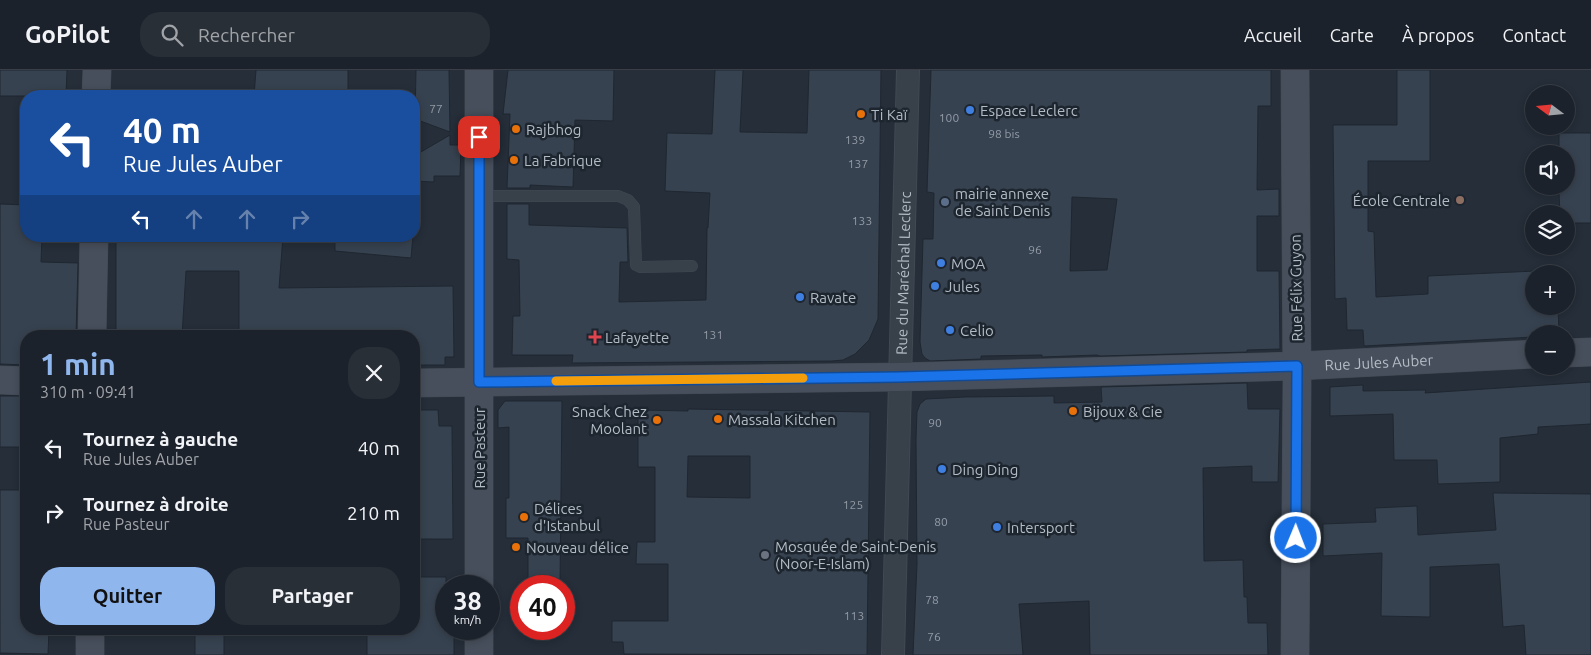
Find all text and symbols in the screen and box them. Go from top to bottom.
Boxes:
search box [140,12,490,57]
text: GoPilot [25,21,110,48]
icon: search [158,21,186,49]
text: Rechercher [198,24,295,46]
text: Accueil [1244,25,1302,45]
text: Carte [1330,25,1374,45]
text: À propos [1402,25,1474,45]
text: Contact [1502,25,1566,45]
north arrow [1525,85,1575,135]
map controls [1525,85,1575,375]
house number: 77 [429,102,443,115]
place label: Espace Leclerc [980,102,1078,119]
marker: Espace Leclerc [964,104,976,116]
place label: Ti Kaï [871,106,908,123]
marker: Ti Kaï [855,108,867,120]
icon: left [40,110,105,175]
text: 40 m [123,110,201,150]
house number: 100 [939,111,959,124]
pin [458,116,500,158]
place label: Rajbhog [526,121,581,138]
icon: arrive [465,123,493,151]
marker: Rajbhog [510,123,522,135]
house number: 98 bis [988,127,1020,140]
house number: 139 [845,133,865,146]
button: sound [1525,145,1575,195]
text: Rue Jules Auber [123,151,283,176]
place label: La Fabrique [524,152,602,169]
marker: La Fabrique [508,154,520,166]
house number: 137 [848,157,868,170]
place label: mairie annexe de Saint Denis [955,185,1050,219]
street label: Rue du Maréchal Leclerc [892,191,913,355]
place label: École Centrale [1353,192,1450,209]
marker: École Centrale [1454,194,1466,206]
marker: mairie annexe de Saint Denis [939,196,951,208]
icon: left [127,205,155,233]
icon: ahead [180,205,208,233]
icon: ahead [233,205,261,233]
icon: right [286,205,314,233]
button: layers [1525,205,1575,255]
house number: 133 [852,214,872,227]
street label: Rue Félix Guyon [1287,234,1305,342]
house number: 96 [1028,243,1042,256]
place label: MOA [951,255,986,272]
marker: MOA [935,257,947,269]
button: + [1525,265,1575,315]
place label: Jules [945,278,980,295]
marker: Jules [929,280,941,292]
place label: Ravate [810,289,856,306]
marker: Ravate [794,291,806,303]
place label: Celio [960,322,994,339]
marker: Celio [944,324,956,336]
button: − [1525,325,1575,375]
house number: 131 [703,328,723,341]
place label: Lafayette [605,329,669,346]
marker: Lafayette [589,331,601,343]
text: 1 min [40,347,116,381]
button: close [348,347,400,399]
street label: Rue Jules Auber [1324,351,1434,373]
text: 310 m · 09:41 [40,383,136,401]
place label: Snack Chez Moolant [572,403,647,437]
place label: Bijoux & Cie [1083,403,1163,420]
marker: Bijoux & Cie [1067,405,1079,417]
street label: Rue Pasteur [471,407,488,489]
place label: Massala Kitchen [728,411,836,428]
marker: Massala Kitchen [712,413,724,425]
marker: Snack Chez Moolant [651,414,663,426]
house number: 90 [928,416,942,429]
text: Tournez à gauche [83,428,238,450]
icon: left [40,434,68,462]
text: 40 m [358,437,400,459]
text: Rue Jules Auber [83,450,199,468]
place label: Ding Ding [952,461,1018,478]
marker: Ding Ding [936,463,948,475]
text: Tournez à droite [83,493,229,515]
house number: 125 [843,498,863,511]
icon: right [40,499,68,527]
place label: Délices d'Istanbul [534,500,600,534]
text: 210 m [347,502,400,524]
marker: Délices d'Istanbul [518,511,530,523]
position arrow [1269,511,1321,563]
text: Rue Pasteur [83,515,169,533]
house number: 80 [934,515,948,528]
place label: Intersport [1007,519,1075,536]
marker: Intersport [991,521,1003,533]
place label: Mosquée de Saint-Denis (Noor-E-Islam) [775,538,936,572]
place label: Nouveau délice [526,539,629,556]
marker: Nouveau délice [510,541,522,553]
marker: Mosquée de Saint-Denis (Noor-E-Islam) [759,549,771,561]
button: Quitter [40,567,215,625]
button: Partager [225,567,400,625]
speed limit sign: 40 [510,575,575,640]
text: 38 [453,587,482,615]
house number: 78 [925,593,939,606]
house number: 113 [844,609,864,622]
text: km/h [454,613,481,626]
house number: 76 [927,630,941,643]

